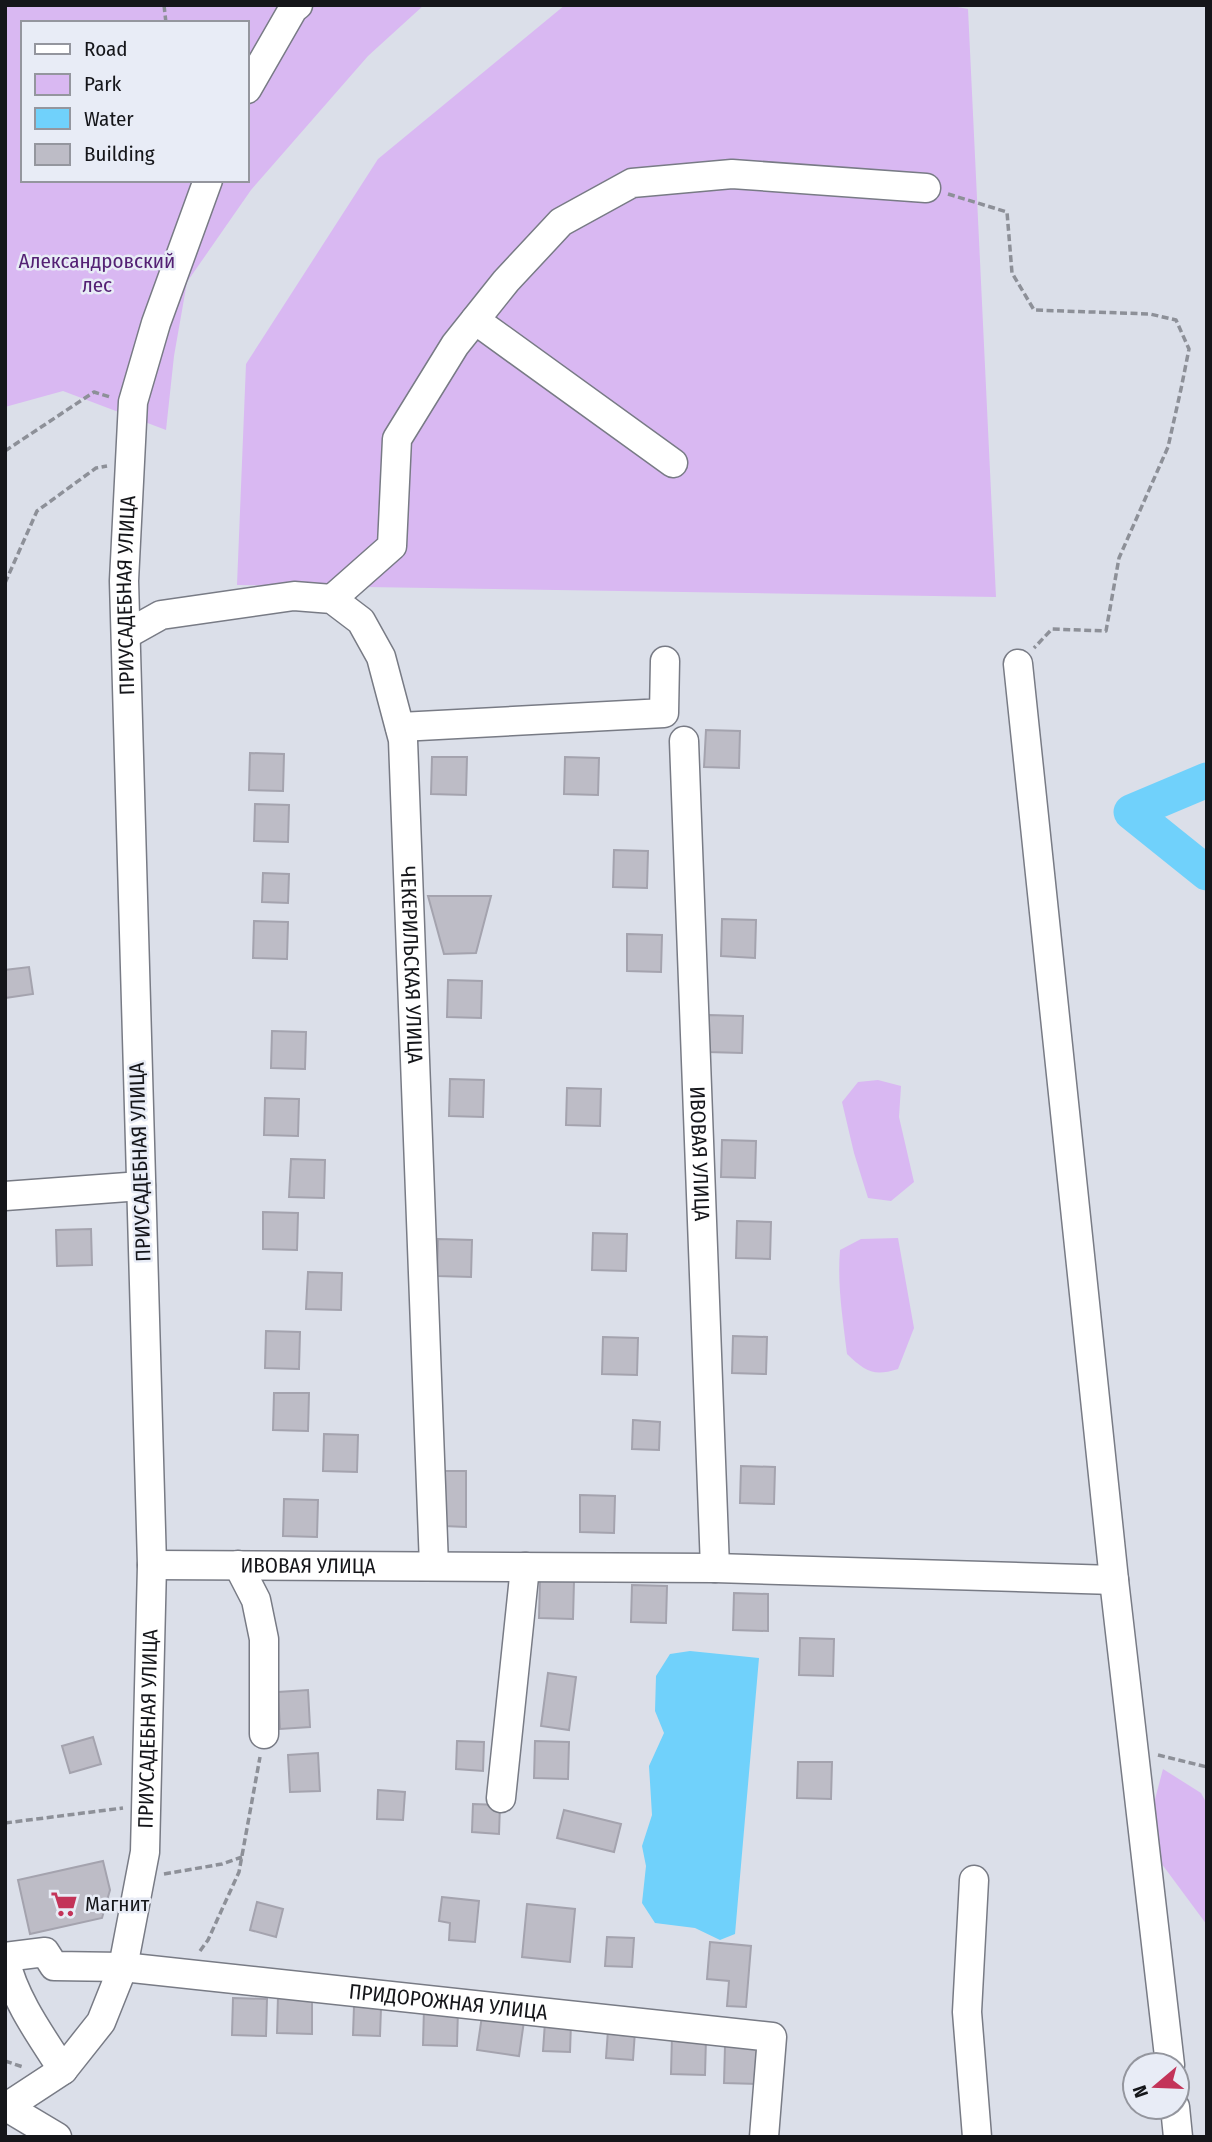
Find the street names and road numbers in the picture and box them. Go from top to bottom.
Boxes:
street label: ПРИУСАДЕБНАЯ УЛИЦА [111,495,141,695]
street label: ЧЕКЕРИЛЬСКАЯ УЛИЦА [395,866,428,1064]
street label: ПРИУСАДЕБНАЯ УЛИЦА [124,1062,156,1262]
street label: ИВОВАЯ УЛИЦА [684,1086,715,1222]
street label: ИВОВАЯ УЛИЦА [240,1552,376,1579]
street label: ПРИУСАДЕБНАЯ УЛИЦА [133,1629,163,1829]
street label: ПРИДОРОЖНАЯ УЛИЦА [348,1978,549,2026]

